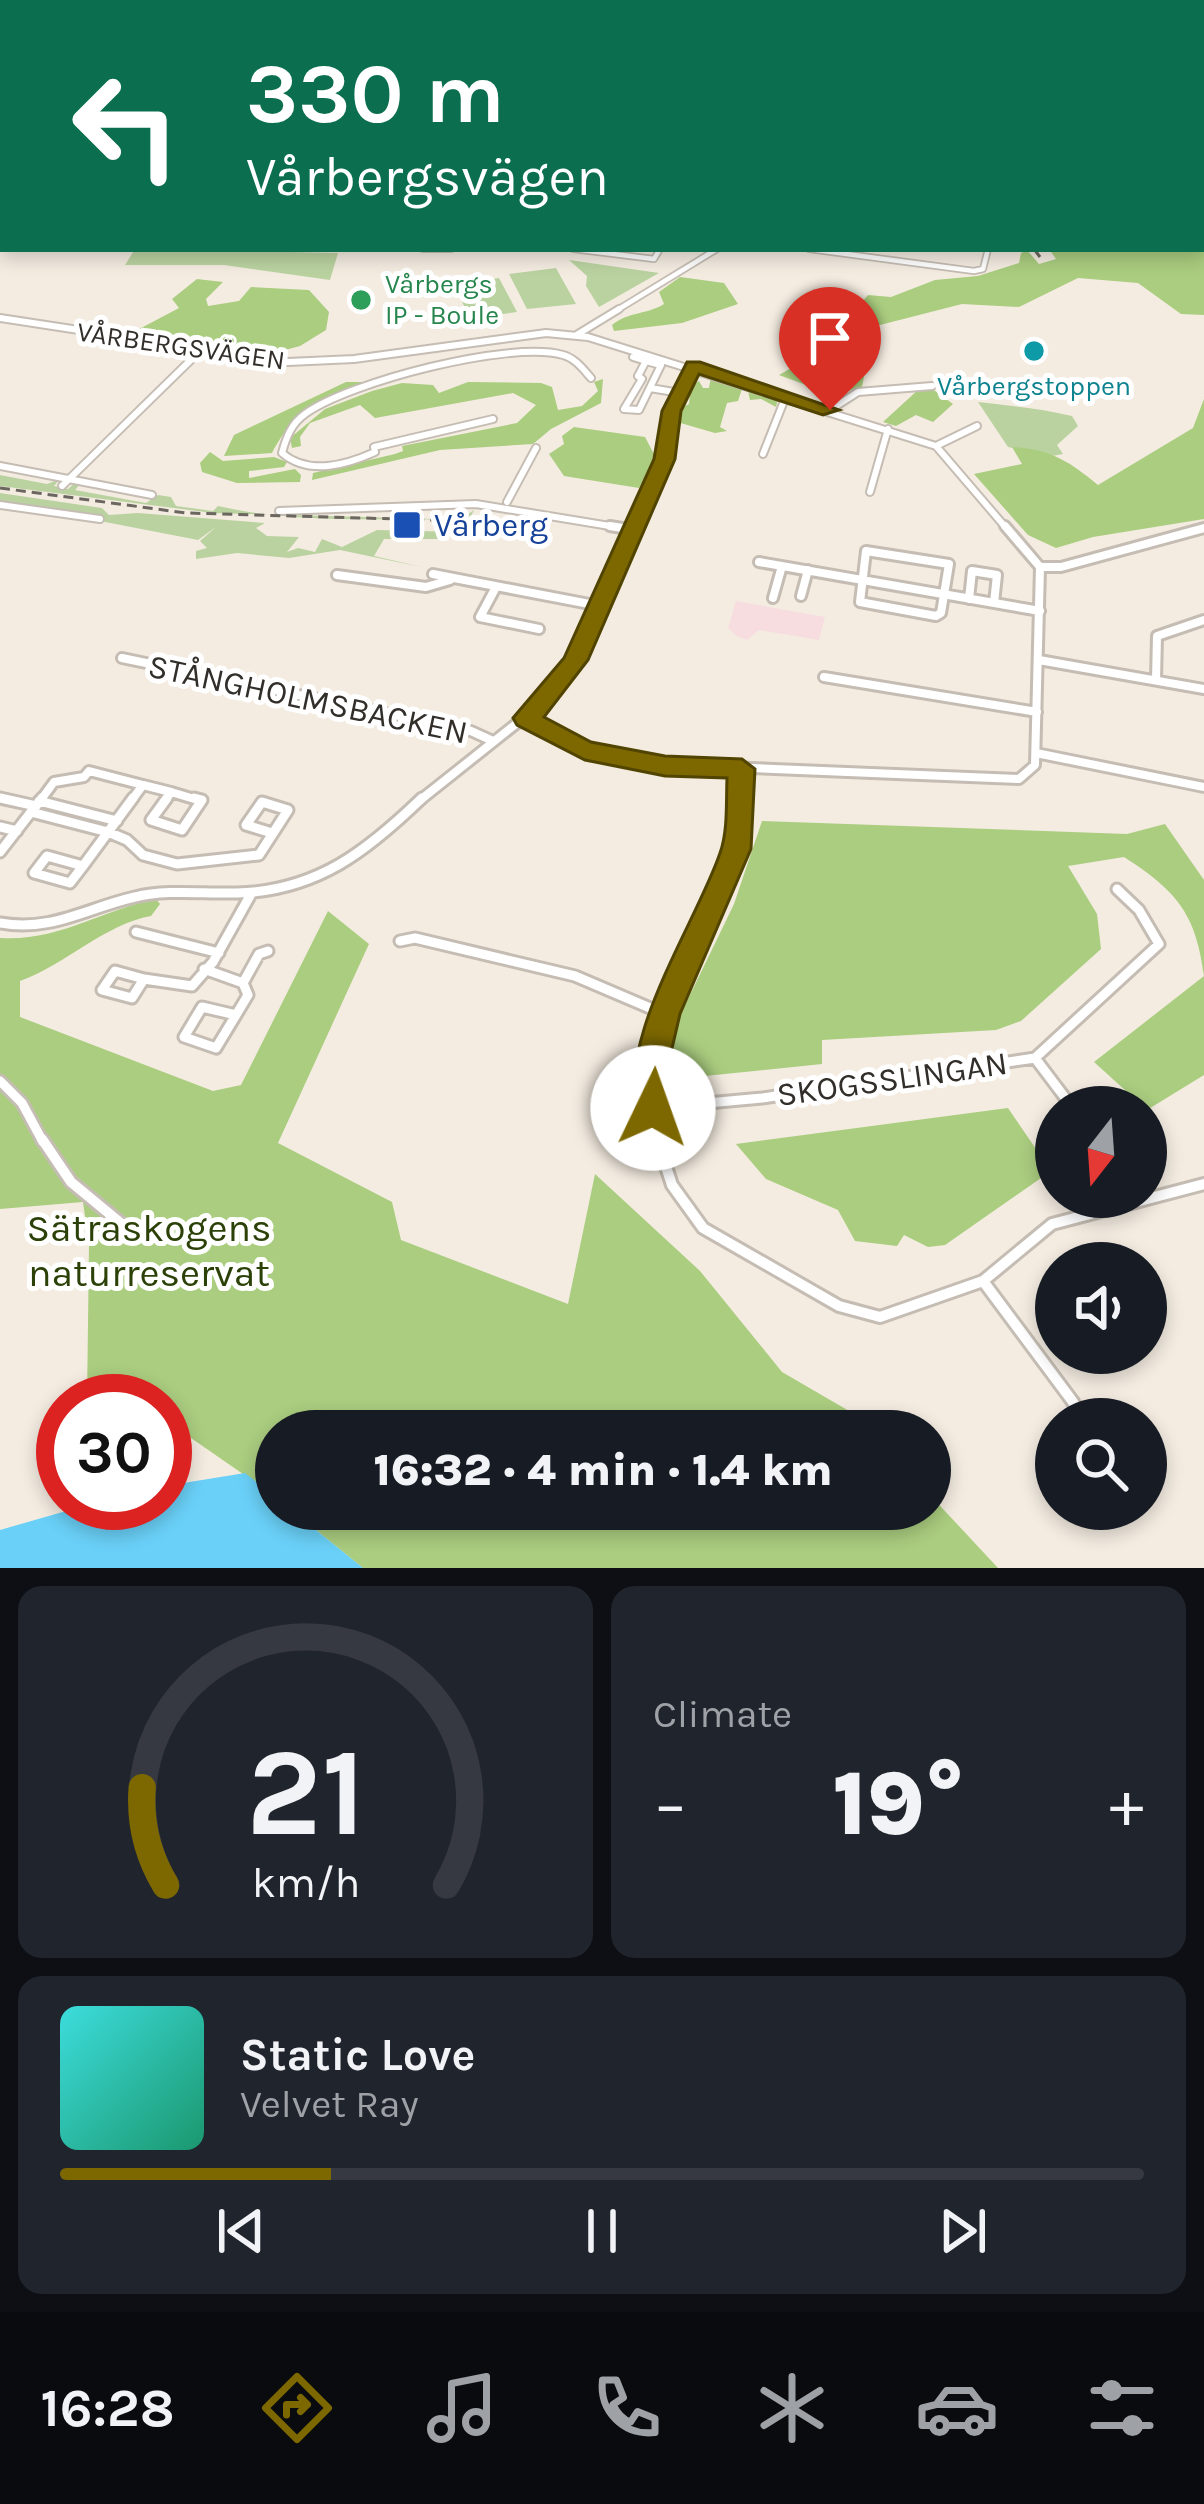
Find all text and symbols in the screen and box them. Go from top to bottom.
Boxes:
text: 330 m [246,45,505,143]
icon: left [48,48,204,204]
text: Vårbergsvägen [246,145,609,209]
place label: Vårbergs IP - Boule [385,268,499,331]
marker: Vårbergs IP - Boule [348,287,374,313]
pin [779,287,881,410]
icon: arrive [797,305,863,371]
street label: VÅRBERGSVÄGEN [75,316,287,376]
marker: Vårbergstoppen [1021,338,1047,364]
place label: Vårbergstoppen [937,370,1131,402]
place label: Vårberg [434,506,549,544]
marker: Vårberg [391,509,423,541]
street label: STÅNGHOLMSBACKEN [145,647,471,751]
street label: SKOGSSLINGAN [774,1044,1010,1114]
position arrow [590,1045,716,1171]
north arrow [1035,1086,1167,1218]
map controls [1035,1086,1167,1530]
park label: Sätraskogens naturreservat [26,1205,272,1296]
button: sound [1035,1242,1167,1374]
speed limit sign: 30 [36,1374,192,1530]
button: search [1035,1398,1167,1530]
text: 16:32 · 4 min · 1.4 km [373,1444,833,1496]
text: Climate [653,1691,792,1737]
text: 21 [245,1720,365,1865]
text: 19° [833,1751,964,1857]
text: − [653,1765,688,1843]
text: + [1109,1765,1144,1843]
text: km/h [251,1858,360,1908]
text: Static Love [240,2029,475,2081]
text: Velvet Ray [240,2081,419,2127]
icon: previous [208,2198,274,2264]
icon: pause [569,2198,635,2264]
icon: next [930,2198,996,2264]
icon: directions [255,2366,339,2450]
icon: music [420,2366,504,2450]
icon: phone [585,2366,669,2450]
icon: climate [750,2366,834,2450]
icon: car [915,2366,999,2450]
icon: filters [1080,2366,1164,2450]
text: 16:28 [40,2376,175,2440]

